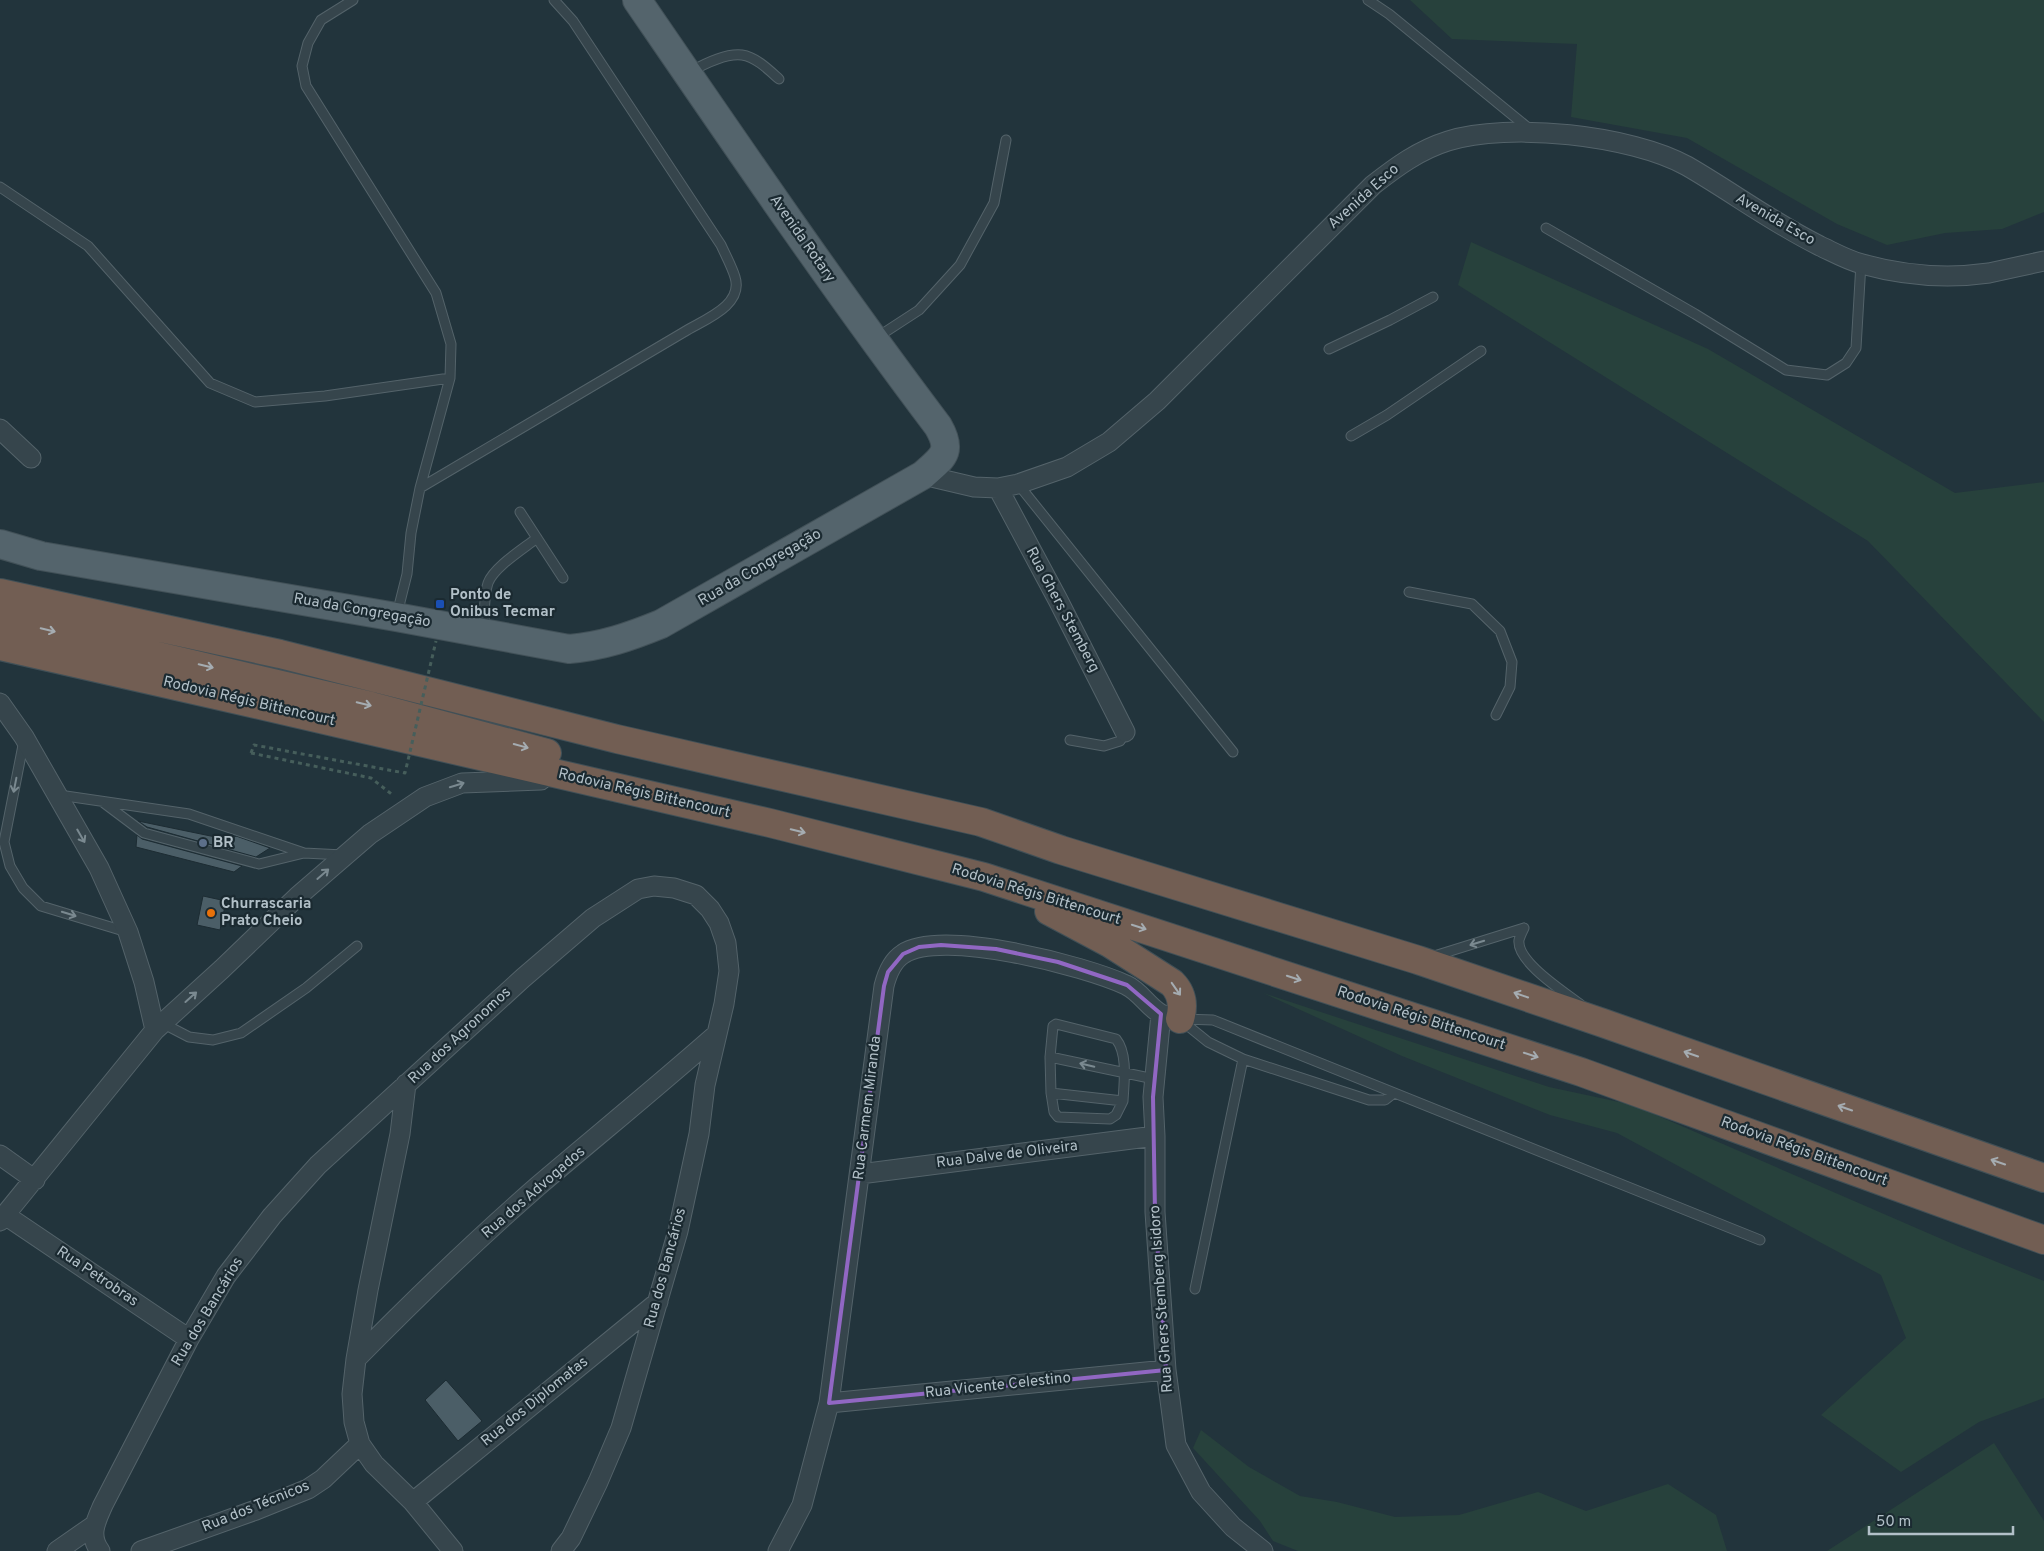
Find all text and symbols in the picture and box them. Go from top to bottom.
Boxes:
street label: Avenida Esco [1325,160,1403,234]
street label: Avenida Esco [1732,190,1818,250]
street label: Avenida Rotary [765,191,839,287]
street label: Rua da Congregação [695,525,825,611]
street label: Rua Ghers Stemberg [1021,544,1103,676]
place label: Ponto de Onibus Tecmar [450,586,556,622]
street label: Rua da Congregação [292,590,432,632]
marker: Ponto de Onibus Tecmar [434,598,446,610]
one-way arrow [39,626,55,635]
one-way arrow [197,662,213,672]
street label: Rodovia Régis Bittencourt [161,673,337,731]
one-way arrow [356,700,372,709]
one-way arrow [513,742,529,751]
street label: Rodovia Régis Bittencourt [556,765,732,823]
one-way arrow [10,777,19,793]
one-way arrow [449,779,465,789]
one-way arrow [789,826,805,836]
one-way arrow [76,829,86,843]
place label: BR [213,834,234,853]
marker: BR [197,837,209,849]
street label: Rodovia Régis Bittencourt [949,860,1123,930]
one-way arrow [316,869,329,880]
place label: Churrascaria Prato Cheio [221,895,311,931]
marker: Churrascaria Prato Cheio [205,907,217,919]
one-way arrow [61,910,77,920]
one-way arrow [1131,923,1147,933]
one-way arrow [1470,939,1486,949]
one-way arrow [1285,973,1301,983]
one-way arrow [1171,982,1181,996]
street label: Rua dos Agronomos [405,983,515,1089]
street label: Rodovia Régis Bittencourt [1334,983,1508,1055]
one-way arrow [1514,990,1529,999]
one-way arrow [185,991,198,1003]
street label: Rua Carmem Miranda [850,1035,886,1181]
one-way arrow [1684,1049,1699,1058]
one-way arrow [1523,1051,1539,1061]
one-way arrow [1080,1060,1096,1069]
one-way arrow [1837,1103,1853,1112]
street label: Rodovia Régis Bittencourt [1718,1113,1890,1191]
street label: Rua Dalve de Oliveira [935,1137,1079,1173]
street label: Rua dos Advogados [478,1143,590,1243]
one-way arrow [1990,1156,2006,1166]
street label: Rua Ghers Stemberg Isidoro [1146,1205,1178,1393]
street label: Rua dos Bancários [641,1206,691,1330]
street label: Rua Petrobras [52,1243,142,1311]
street label: Rua dos Bancários [168,1254,248,1370]
street label: Rua dos Diplomatas [478,1353,592,1451]
street label: Rua Vicente Celestino [924,1369,1072,1403]
street label: Rua dos Técnicos [199,1477,313,1537]
scale bar [1869,1504,2013,1536]
text: 50 m [1876,1513,1911,1532]

